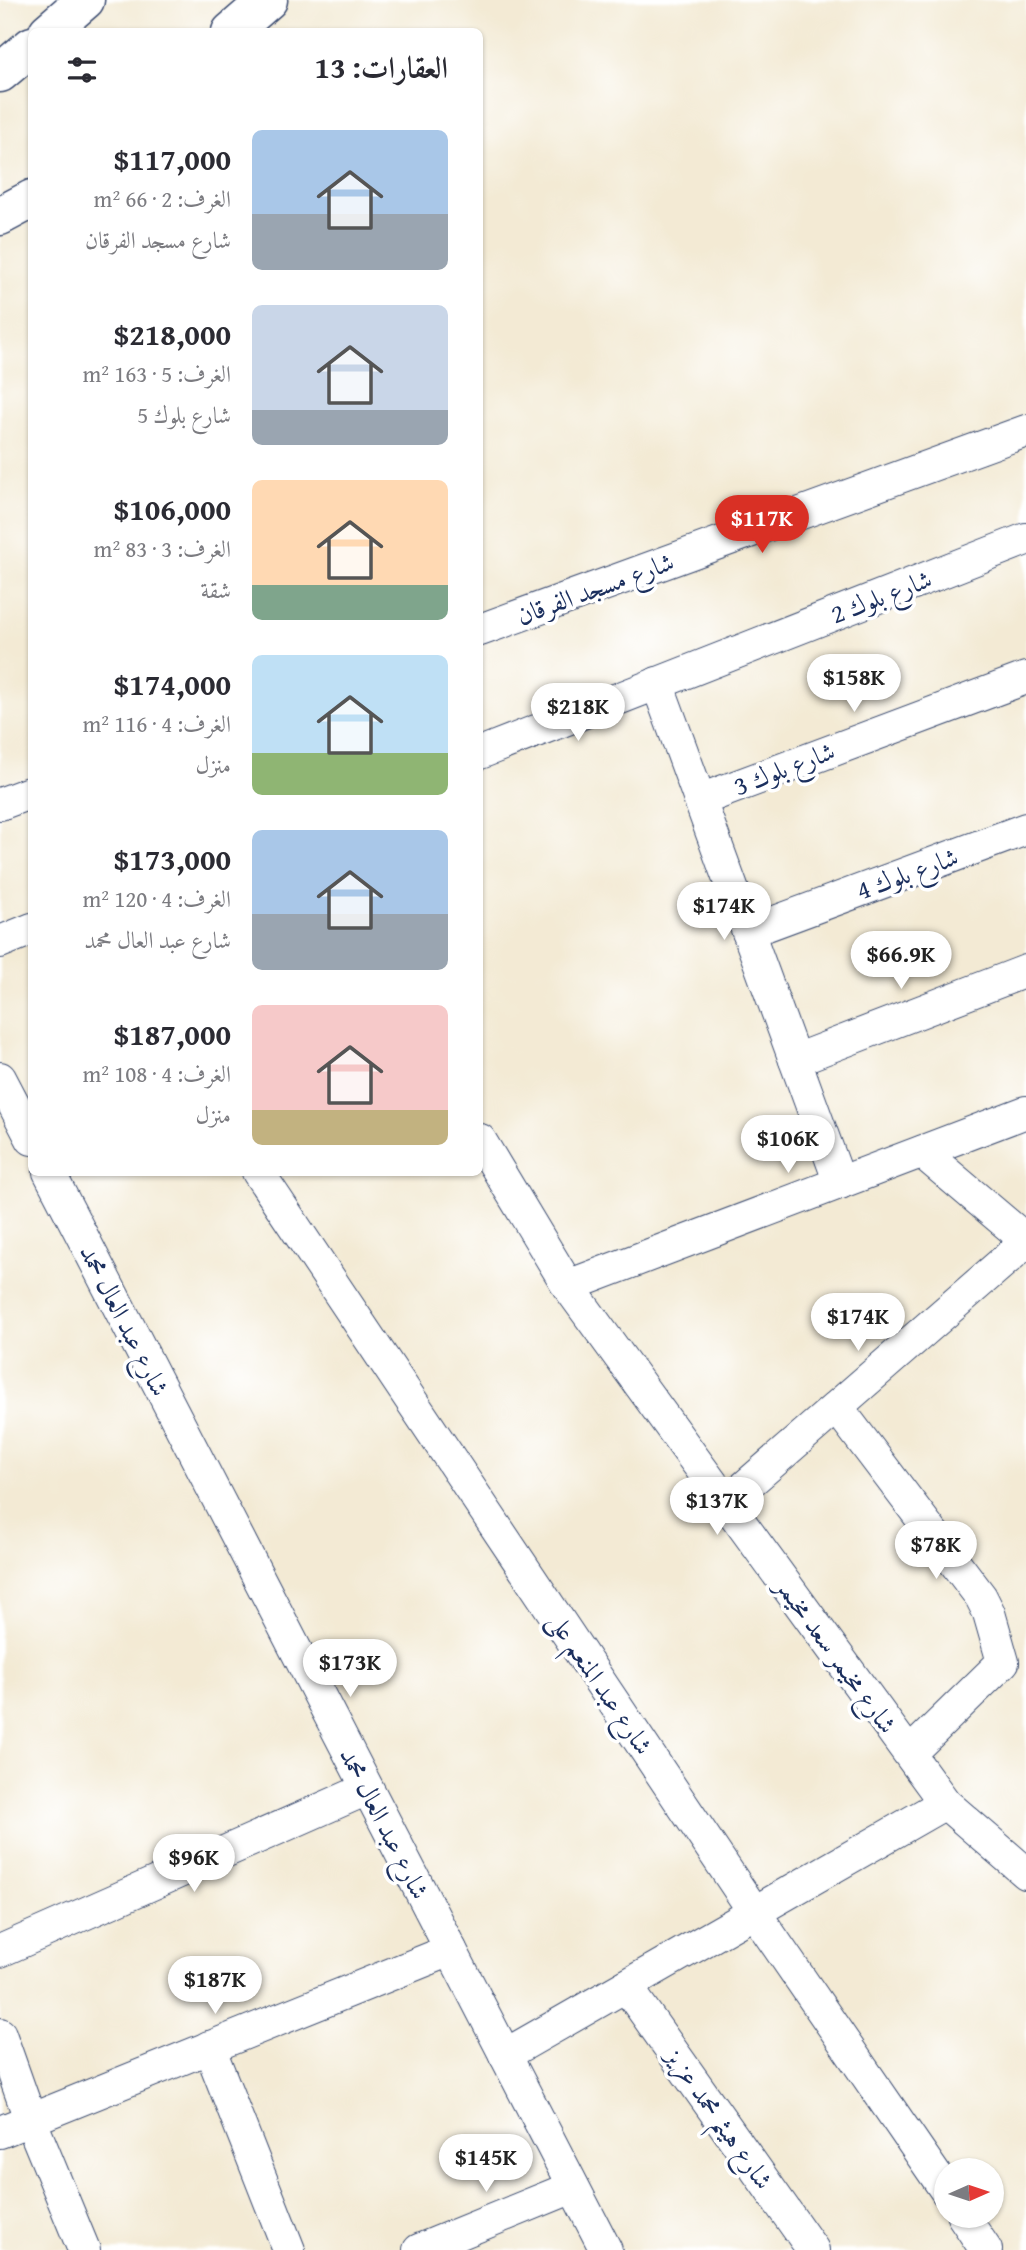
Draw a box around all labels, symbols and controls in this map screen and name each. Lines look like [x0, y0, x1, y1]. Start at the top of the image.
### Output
text: العقارات: 13 [315, 45, 448, 89]
icon: filters [63, 51, 101, 89]
text: $117,000 [114, 137, 231, 181]
icon: home [308, 158, 392, 242]
text: الغرف: 2 · 66 m² [94, 182, 231, 215]
text: شارع مسجد الفرقان [85, 223, 231, 256]
text: $218,000 [114, 312, 231, 356]
icon: home [308, 333, 392, 417]
text: الغرف: 5 · 163 m² [83, 357, 231, 390]
text: شارع بلوك 5 [137, 398, 231, 431]
text: $106,000 [114, 487, 231, 531]
pin: $117K [713, 496, 811, 555]
text: $117K [731, 501, 793, 534]
icon: home [308, 508, 392, 592]
text: الغرف: 3 · 83 m² [94, 532, 231, 565]
street label: شارع مسجد الفرقان [511, 541, 680, 637]
street label: شارع بلوك 2 [825, 559, 939, 636]
text: شقة [201, 573, 231, 606]
pin: $158K [805, 654, 903, 714]
text: $158K [823, 660, 885, 693]
text: $174,000 [114, 662, 231, 706]
icon: home [308, 683, 392, 767]
pin: $218K [529, 684, 627, 743]
text: $218K [547, 689, 609, 722]
text: الغرف: 4 · 116 m² [83, 707, 231, 740]
street label: شارع بلوك 3 [728, 731, 842, 808]
text: منزل [196, 748, 231, 781]
text: $173,000 [114, 837, 231, 881]
street label: شارع بلوك 4 [851, 837, 965, 912]
icon: home [308, 858, 392, 942]
text: الغرف: 4 · 120 m² [83, 882, 231, 915]
pin: $174K [675, 883, 773, 942]
text: $174K [693, 888, 755, 921]
text: شارع عبد العال محمد [84, 923, 231, 956]
pin: $66.9K [844, 932, 958, 991]
text: $66.9K [867, 937, 935, 970]
text: $187,000 [114, 1012, 231, 1056]
icon: home [308, 1033, 392, 1117]
text: الغرف: 4 · 108 m² [83, 1057, 231, 1090]
text: منزل [196, 1098, 231, 1131]
pin: $106K [739, 1116, 837, 1175]
text: $106K [757, 1121, 819, 1154]
street label: شارع عبد العال محمد [67, 1237, 180, 1404]
pin: $174K [809, 1294, 907, 1353]
text: $174K [827, 1299, 889, 1332]
pin: $137K [668, 1478, 766, 1537]
text: $137K [686, 1483, 748, 1516]
pin: $78K [895, 1522, 977, 1581]
text: $78K [911, 1527, 961, 1560]
street label: شارع مخيمر سعد مخيمر [763, 1566, 907, 1743]
street label: شارع عبد المنعم على [534, 1604, 663, 1766]
pin: $173K [301, 1640, 399, 1699]
text: $173K [319, 1645, 381, 1678]
street label: شارع عبد العال محمد [327, 1740, 440, 1907]
pin: $96K [153, 1834, 235, 1894]
text: $96K [169, 1840, 219, 1873]
pin: $187K [166, 1956, 264, 2016]
text: $187K [184, 1962, 246, 1995]
street label: شارع هيثم محمد عزيز [649, 2037, 783, 2201]
pin: $145K [437, 2134, 535, 2194]
text: $145K [455, 2140, 517, 2173]
north arrow [934, 2158, 1004, 2228]
map controls [934, 2158, 1004, 2228]

